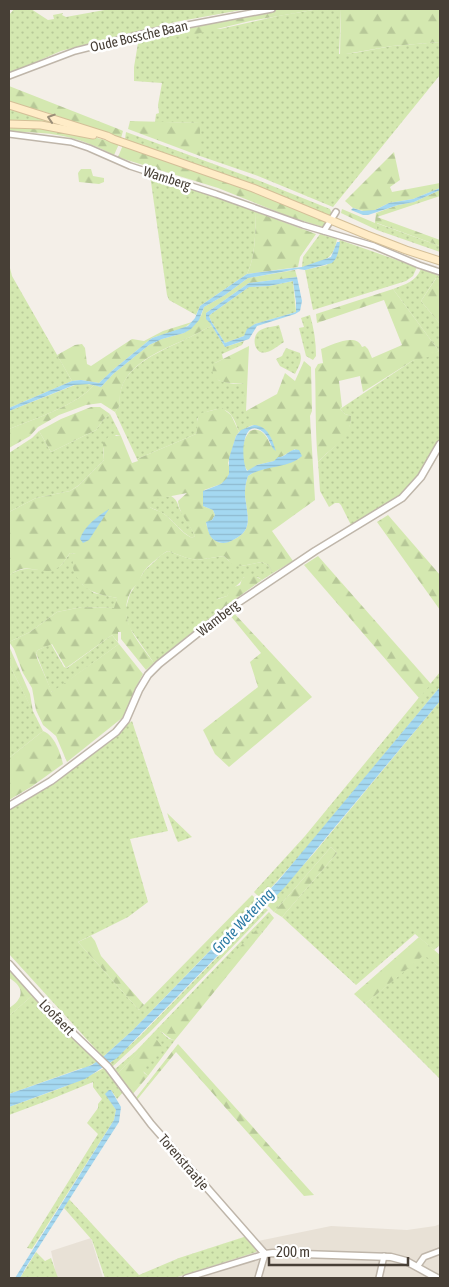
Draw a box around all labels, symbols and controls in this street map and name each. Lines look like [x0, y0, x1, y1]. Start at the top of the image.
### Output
street label: Oude Bossche Baan [89, 17, 189, 55]
one-way arrow [47, 113, 55, 123]
street label: Wamberg [141, 163, 193, 193]
street label: Wamberg [194, 597, 242, 639]
water label: Grote Wetering [208, 885, 277, 957]
street label: Loofaert [36, 996, 78, 1038]
street label: Torenstraatje [155, 1131, 213, 1193]
scale bar [269, 1234, 408, 1266]
text: 200 m [276, 1243, 310, 1260]

